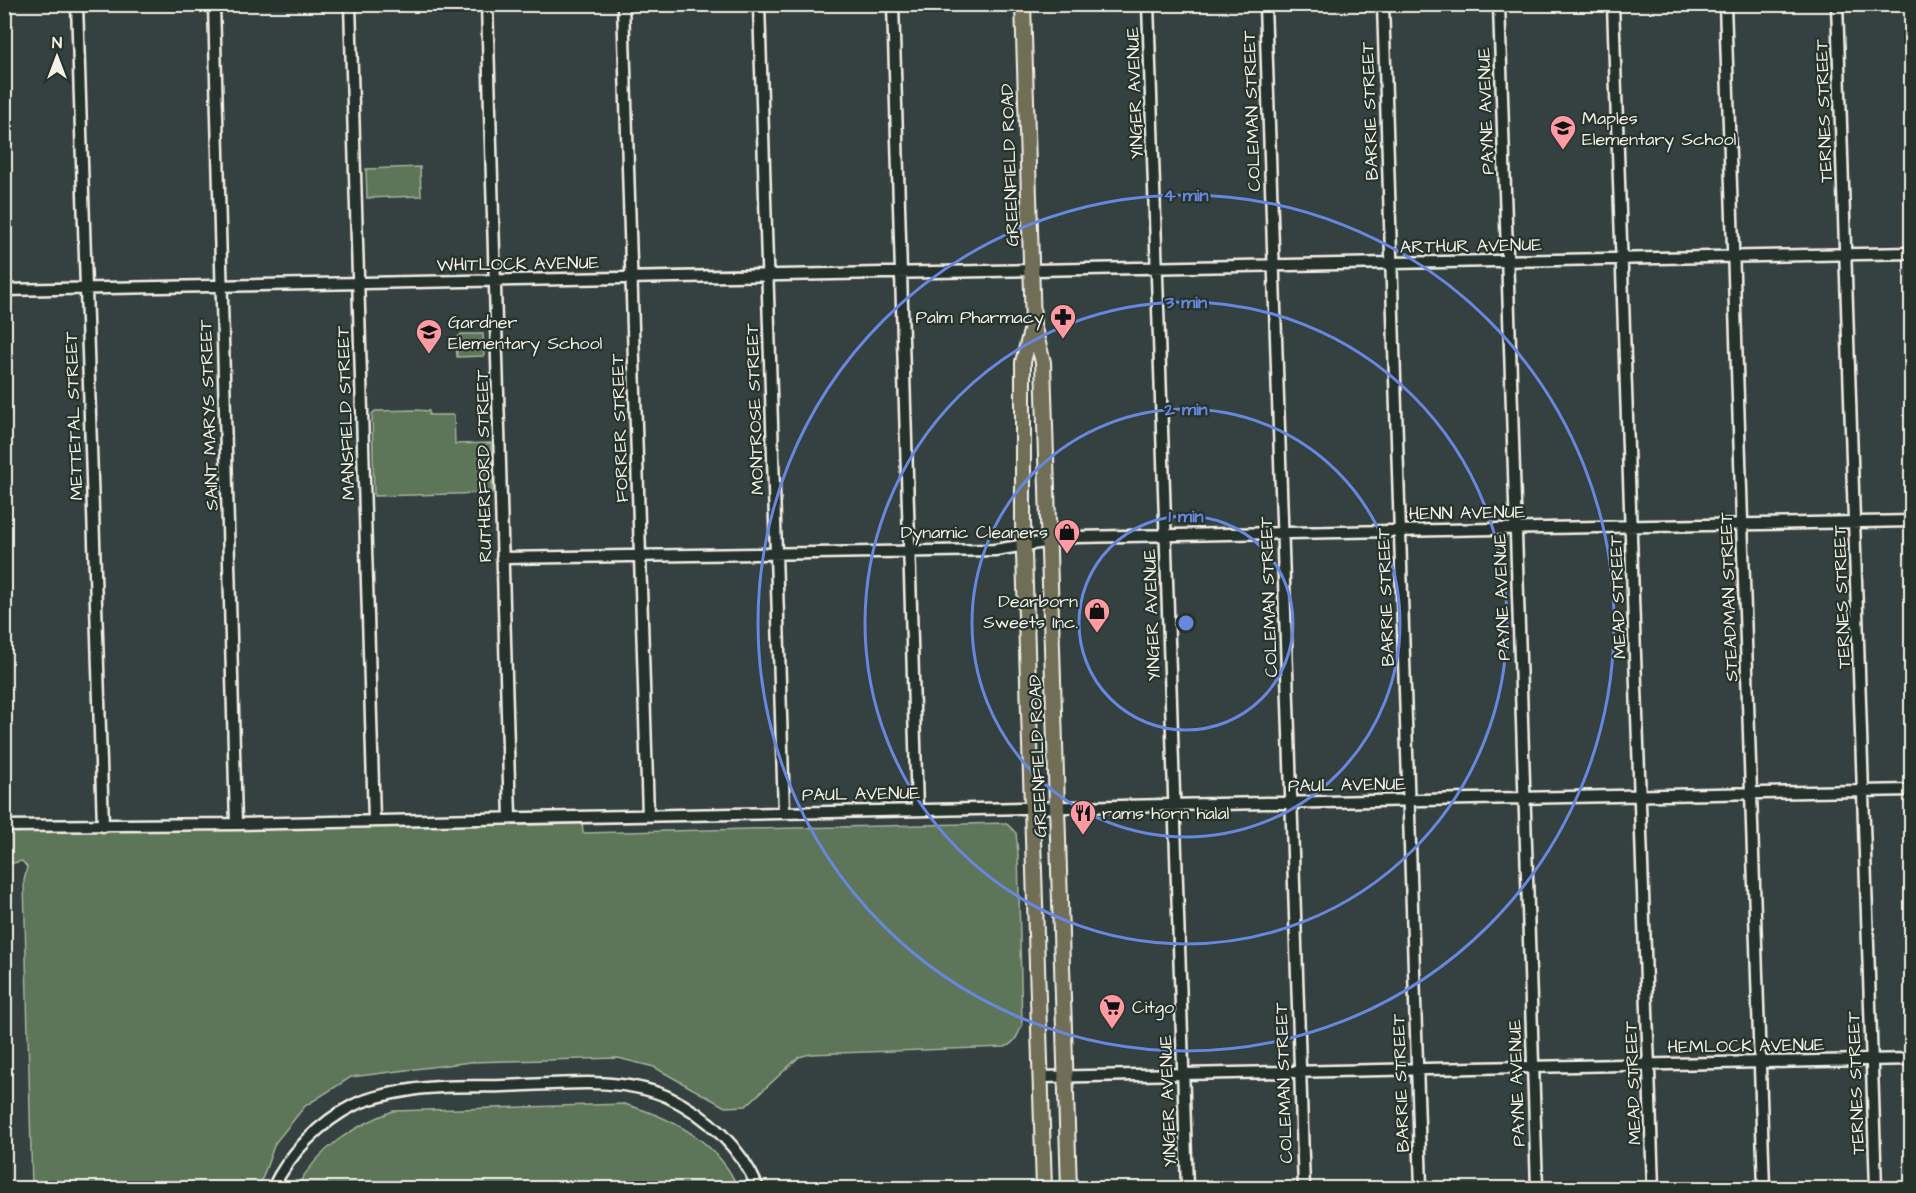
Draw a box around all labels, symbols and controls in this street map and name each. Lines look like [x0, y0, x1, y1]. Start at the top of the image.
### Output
street label: YINGER AVENUE [1120, 26, 1150, 160]
north arrow [27, 27, 87, 87]
street label: COLEMAN STREET [1237, 29, 1267, 192]
text: N [52, 32, 62, 54]
street label: TERNES STREET [1809, 38, 1839, 183]
street label: BARRIE STREET [1355, 40, 1385, 181]
street label: PAYNE AVENUE [1471, 47, 1501, 175]
street label: GREENFIELD ROAD [995, 83, 1025, 247]
place label: Maples Elementary School [1582, 106, 1737, 153]
school or university icon: Maples Elementary School [1548, 113, 1578, 151]
text: 4 min [1163, 183, 1209, 208]
street label: ARTHUR AVENUE [1400, 232, 1543, 260]
street label: WHITLOCK AVENUE [436, 250, 600, 278]
text: 3 min [1164, 290, 1207, 315]
pharmacy icon: Palm Pharmacy [1048, 302, 1078, 340]
place label: Palm Pharmacy [915, 305, 1044, 331]
place label: Gardner Elementary School [448, 310, 603, 357]
school or university icon: Gardner Elementary School [414, 317, 444, 355]
street label: SAINT MARYS STREET [193, 318, 225, 511]
street label: MONTROSE STREET [739, 322, 770, 495]
street label: MANSFIELD STREET [330, 325, 362, 501]
street label: METTETAL STREET [59, 330, 89, 501]
street label: FORRER STREET [605, 352, 635, 503]
street label: RUTHERFORD STREET [470, 369, 498, 563]
text: 2 min [1163, 397, 1208, 422]
street label: HENN AVENUE [1408, 499, 1526, 527]
text: 1 min [1168, 504, 1204, 529]
street label: STEADMAN STREET [1714, 511, 1744, 682]
street label: COLEMAN STREET [1254, 515, 1284, 678]
shop icon: Dynamic Cleaners [1052, 517, 1082, 555]
place label: Dynamic Cleaners [901, 520, 1048, 546]
street label: TERNES STREET [1827, 524, 1857, 669]
street label: BARRIE STREET [1371, 526, 1401, 667]
street label: PAYNE AVENUE [1487, 533, 1517, 661]
street label: MEAD STREET [1603, 534, 1633, 659]
street label: YINGER AVENUE [1137, 548, 1167, 682]
place label: Dearborn Sweets Inc. [983, 589, 1078, 635]
shop icon: Dearborn Sweets Inc. [1082, 596, 1112, 634]
centre of rings [1176, 613, 1196, 633]
street label: GREENFIELD ROAD [1023, 674, 1053, 838]
street label: PAUL AVENUE [1288, 771, 1407, 799]
street label: PAUL AVENUE [802, 780, 921, 808]
restaurant icon: rams horn halal [1068, 798, 1098, 836]
place label: rams horn halal [1102, 801, 1230, 826]
supermarket icon: Citgo [1097, 992, 1127, 1030]
place label: Citgo [1132, 995, 1174, 1021]
street label: COLEMAN STREET [1269, 1001, 1299, 1164]
street label: TERNES STREET [1841, 1010, 1871, 1155]
street label: BARRIE STREET [1386, 1012, 1416, 1153]
street label: PAYNE AVENUE [1502, 1019, 1532, 1147]
street label: MEAD STREET [1618, 1020, 1648, 1145]
street label: HEMLOCK AVENUE [1667, 1032, 1825, 1060]
street label: YINGER AVENUE [1153, 1034, 1183, 1168]

